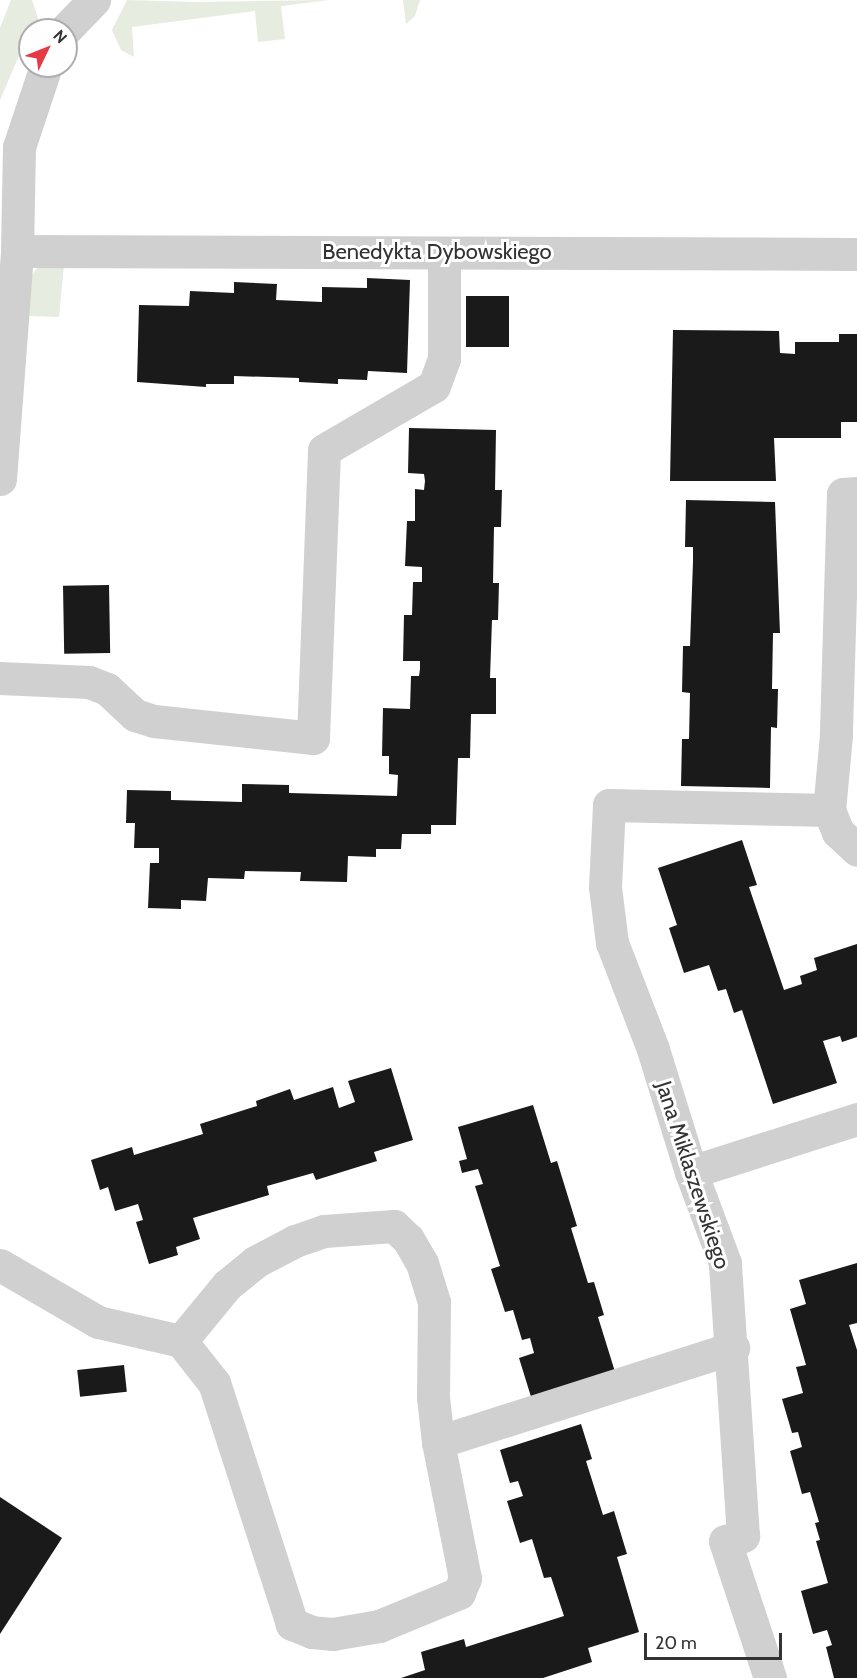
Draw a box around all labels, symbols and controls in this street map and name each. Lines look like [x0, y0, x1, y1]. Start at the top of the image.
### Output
north arrow [18, 18, 78, 78]
text: N [49, 26, 71, 47]
street label: Benedykta Dybowskiego [322, 239, 552, 265]
street label: Jana Miklaszewskiego [650, 1078, 736, 1272]
scale bar [647, 1621, 785, 1659]
text: 20 m [655, 1632, 697, 1654]

